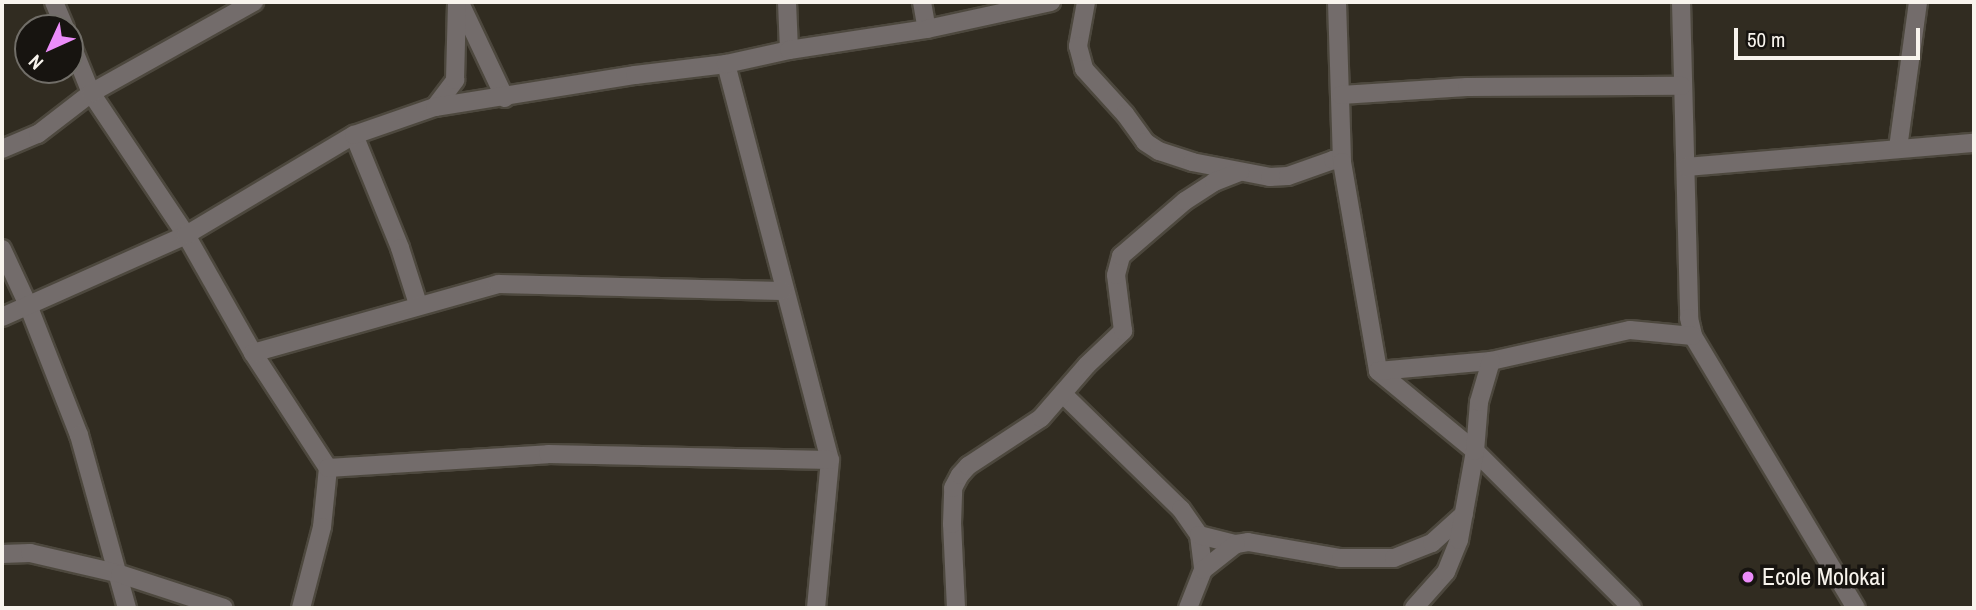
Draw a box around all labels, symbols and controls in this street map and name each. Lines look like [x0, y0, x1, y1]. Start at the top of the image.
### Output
north arrow [14, 14, 84, 84]
scale bar [1738, 14, 1924, 58]
text: 50 m [1747, 25, 1785, 54]
text: N [22, 49, 49, 76]
place label: Ecole Molokai [1762, 563, 1886, 591]
marker: Ecole Molokai [1740, 569, 1756, 585]

